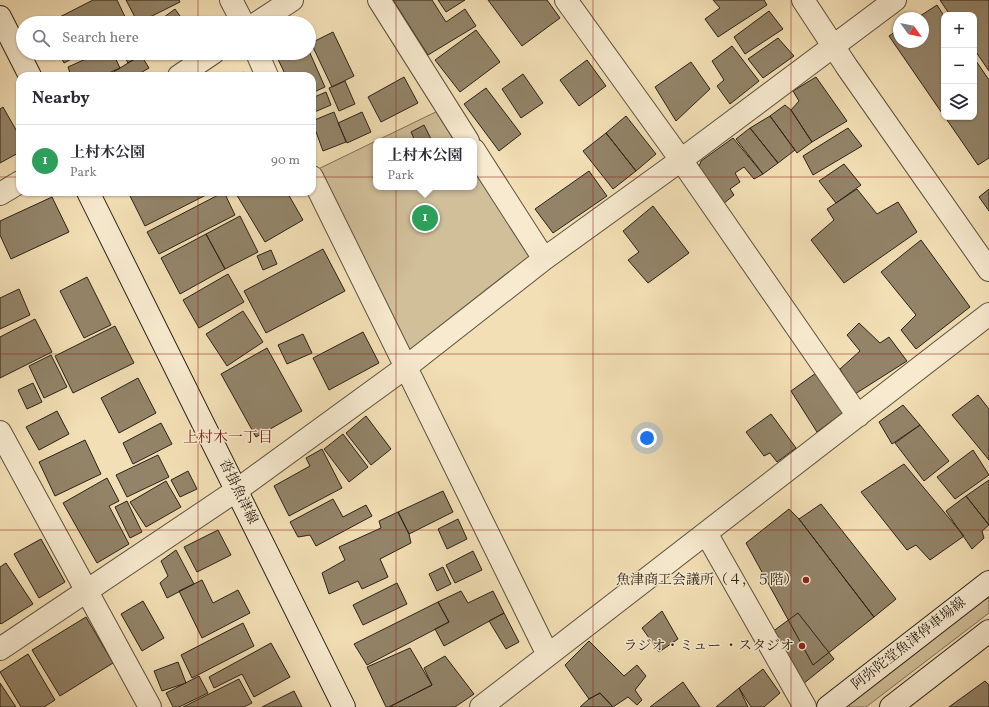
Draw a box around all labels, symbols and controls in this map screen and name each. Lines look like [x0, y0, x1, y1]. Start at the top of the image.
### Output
north arrow [893, 12, 929, 48]
map controls [941, 12, 977, 120]
button: + [941, 12, 977, 48]
search box [16, 16, 316, 60]
icon: search [30, 27, 52, 49]
text: Search here [62, 28, 139, 49]
button: − [941, 48, 977, 84]
button: layers [941, 84, 977, 120]
text: Nearby [32, 87, 90, 110]
popup [373, 138, 477, 190]
text: 上村木公園 [70, 143, 145, 164]
text: 上村木公園 [387, 146, 463, 167]
text: 1 [42, 152, 48, 170]
text: 90 m [271, 152, 300, 170]
text: Park [70, 164, 97, 182]
text: Park [387, 167, 414, 185]
pin: 1 [412, 203, 438, 233]
district label: 上村木一丁目 [183, 428, 273, 449]
your location [637, 428, 657, 448]
street label: 沓掛魚津線 [214, 456, 262, 528]
place label: 魚津商工会議所（４，５階） [616, 571, 798, 590]
marker: 魚津商工会議所（４，５階） [801, 575, 811, 585]
street label: 阿弥陀堂魚津停車場線 [848, 593, 970, 695]
place label: ラジオ・ミュー ・スタジオ [623, 637, 794, 656]
marker: ラジオ・ミュー ・スタジオ [797, 641, 807, 651]

